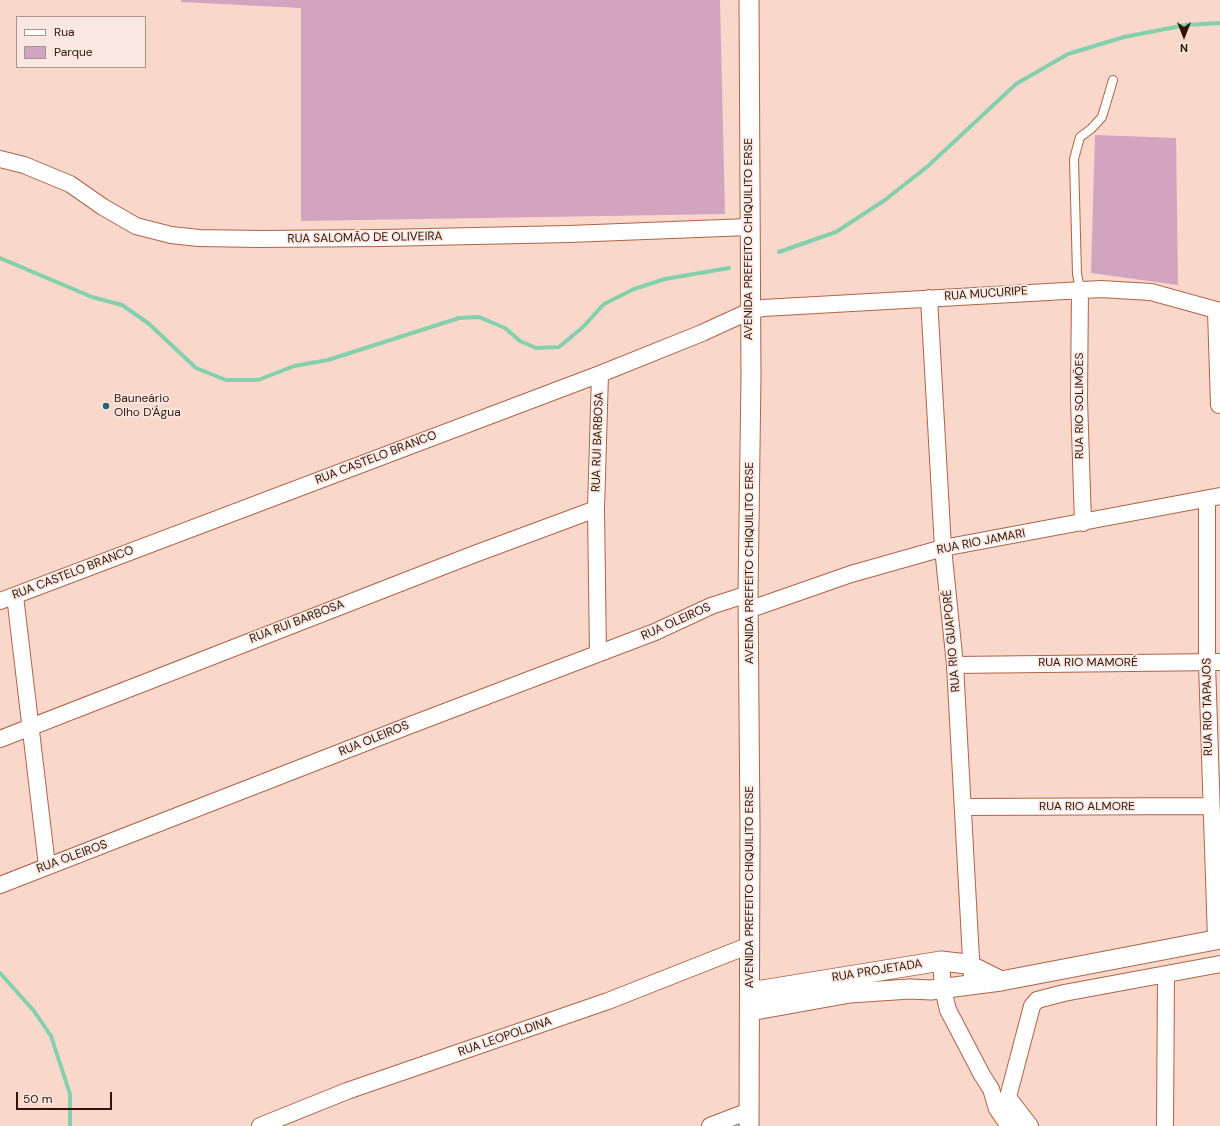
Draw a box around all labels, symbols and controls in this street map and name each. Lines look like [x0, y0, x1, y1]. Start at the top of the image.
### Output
legend [16, 16, 146, 68]
north arrow [1164, 16, 1204, 56]
text: Rua [54, 24, 75, 40]
text: N [1180, 41, 1188, 55]
text: Parque [54, 44, 93, 60]
street label: AVENIDA PREFEITO CHIQUILITO ERSE [742, 138, 756, 340]
street label: RUA SALOMÃO DE OLIVEIRA [287, 229, 443, 247]
street label: RUA MUCURIPE [944, 284, 1028, 304]
street label: RUA RIO SOLIMÕES [1073, 353, 1087, 459]
place label: Bauneário Olho D'Água [114, 392, 181, 420]
street label: RUA RUI BARBOSA [589, 392, 607, 492]
marker: Bauneário Olho D'Água [101, 401, 111, 411]
street label: RUA CASTELO BRANCO [313, 428, 439, 488]
street label: AVENIDA PREFEITO CHIQUILITO ERSE [743, 462, 757, 664]
street label: RUA RIO JAMARI [936, 526, 1026, 558]
street label: RUA CASTELO BRANCO [10, 543, 136, 603]
street label: RUA RIO GUAPORÉ [940, 589, 964, 693]
street label: RUA RUI BARBOSA [248, 597, 346, 647]
street label: RUA OLEIROS [639, 600, 713, 644]
street label: RUA RIO MAMORÉ [1038, 656, 1138, 670]
street label: RUA RIO TAPAJOS [1200, 658, 1216, 756]
street label: RUA OLEIROS [337, 718, 411, 760]
street label: AVENIDA PREFEITO CHIQUILITO ERSE [743, 786, 757, 988]
street label: RUA RIO ALMORE [1039, 800, 1135, 814]
street label: RUA OLEIROS [35, 838, 109, 876]
street label: RUA PROJETADA [831, 957, 923, 985]
street label: RUA LEOPOLDINA [456, 1014, 554, 1060]
scale bar [18, 1084, 114, 1110]
text: 50 m [23, 1091, 52, 1107]

